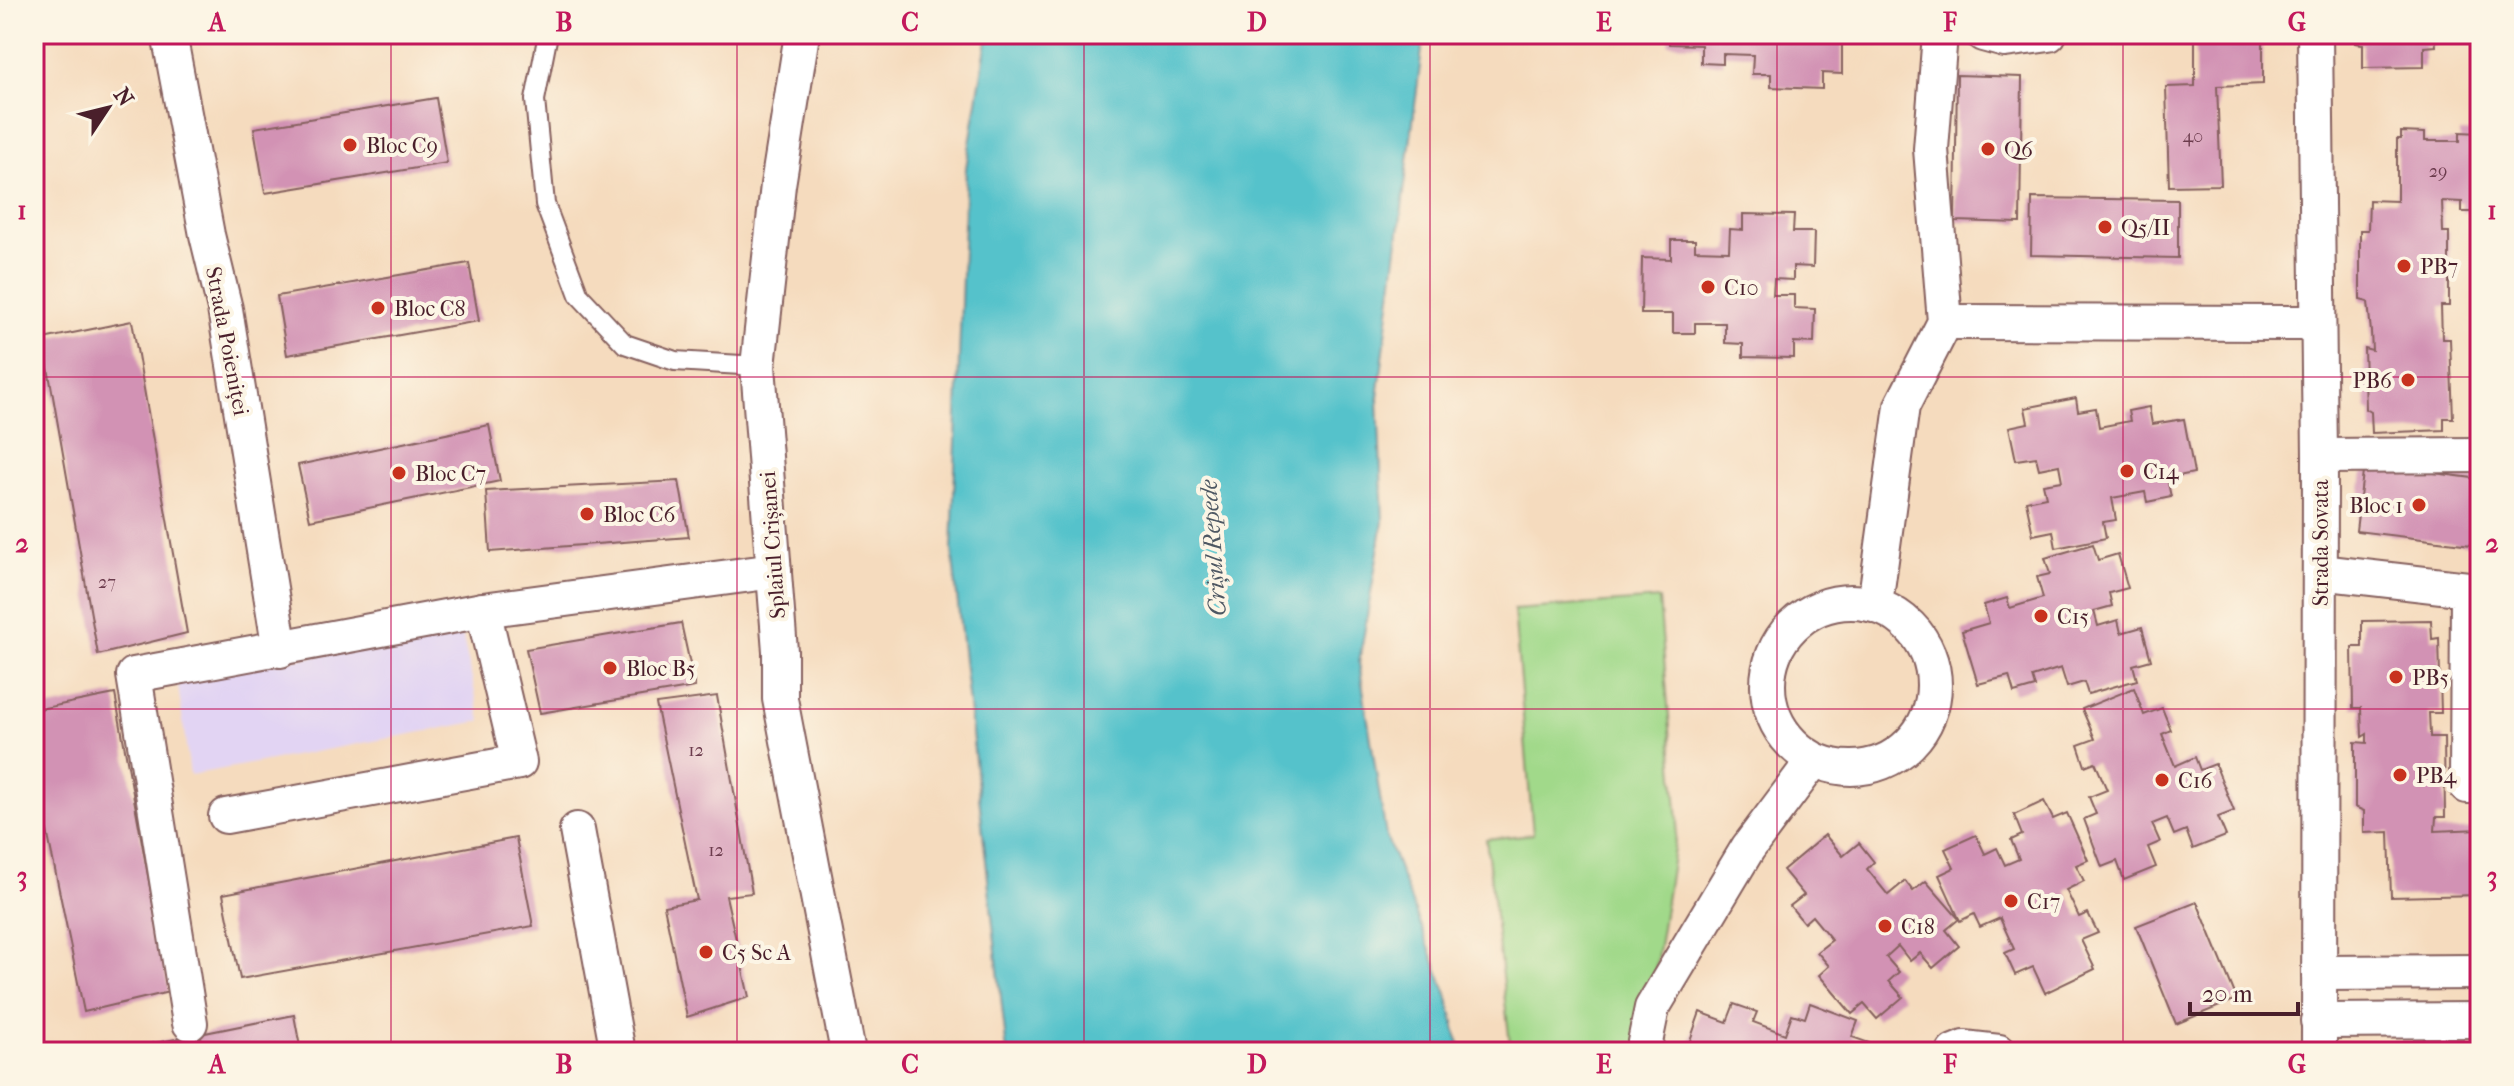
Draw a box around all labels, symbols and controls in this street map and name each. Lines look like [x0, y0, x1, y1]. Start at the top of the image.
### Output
text: A [207, 7, 227, 38]
text: B [556, 7, 573, 38]
text: C [901, 7, 919, 38]
text: D [1247, 7, 1267, 38]
text: E [1596, 7, 1612, 38]
text: F [1942, 7, 1957, 38]
text: G [2288, 7, 2306, 38]
north arrow [68, 68, 148, 148]
text: N [108, 83, 139, 112]
house number: 40 [2183, 126, 2203, 147]
place label: Bloc C9 [366, 133, 438, 159]
marker: Bloc C9 [341, 136, 359, 154]
place label: Q6 [2004, 137, 2033, 163]
marker: Q6 [1979, 140, 1997, 158]
house number: 29 [2429, 161, 2447, 182]
text: 1 [17, 195, 27, 226]
text: 1 [2487, 195, 2497, 226]
place label: Q5/II [2121, 215, 2170, 241]
marker: Q5/II [2096, 218, 2114, 236]
place label: PB7 [2420, 254, 2458, 280]
marker: PB7 [2395, 257, 2413, 275]
street label: Strada Poieniței [200, 265, 254, 418]
place label: C10 [1724, 275, 1759, 301]
marker: C10 [1699, 278, 1717, 296]
place label: Bloc C8 [394, 296, 466, 322]
marker: Bloc C8 [369, 299, 387, 317]
place label: PB6 [2353, 368, 2392, 394]
marker: PB6 [2399, 371, 2417, 389]
place label: C14 [2143, 459, 2180, 485]
place label: Bloc C7 [415, 461, 486, 487]
marker: C14 [2118, 462, 2136, 480]
marker: Bloc C7 [390, 464, 408, 482]
street label: Splaiul Crișanei [755, 470, 791, 620]
water label: Crișul Repede [1194, 478, 1232, 617]
street label: Strada Sovata [2308, 479, 2334, 606]
place label: Bloc 1 [2349, 493, 2403, 519]
marker: Bloc 1 [2410, 496, 2428, 514]
place label: Bloc C6 [603, 502, 676, 528]
marker: Bloc C6 [578, 505, 596, 523]
text: 2 [15, 528, 29, 559]
text: 2 [2485, 528, 2499, 559]
house number: 27 [98, 572, 116, 593]
place label: C15 [2057, 604, 2089, 630]
marker: C15 [2032, 607, 2050, 625]
place label: Bloc B5 [626, 656, 696, 682]
marker: Bloc B5 [601, 659, 619, 677]
place label: PB5 [2412, 665, 2449, 691]
marker: PB5 [2387, 668, 2405, 686]
house number: 12 [688, 740, 704, 761]
place label: PB4 [2416, 763, 2458, 789]
marker: PB4 [2391, 766, 2409, 784]
place label: C16 [2178, 768, 2213, 794]
marker: C16 [2153, 771, 2171, 789]
house number: 12 [708, 840, 724, 861]
text: 3 [17, 861, 27, 892]
text: 3 [2487, 861, 2497, 892]
place label: C17 [2027, 889, 2060, 915]
marker: C17 [2002, 892, 2020, 910]
place label: C18 [1901, 914, 1935, 940]
marker: C18 [1876, 917, 1894, 935]
place label: C5 Sc A [722, 940, 792, 966]
marker: C5 Sc A [697, 943, 715, 961]
scale bar [2190, 966, 2298, 1016]
text: 20 m [2202, 980, 2253, 1008]
text: A [207, 1049, 227, 1080]
text: B [556, 1049, 573, 1080]
text: C [901, 1049, 919, 1080]
text: D [1247, 1049, 1267, 1080]
text: E [1596, 1049, 1612, 1080]
text: F [1942, 1049, 1957, 1080]
text: G [2288, 1049, 2306, 1080]

